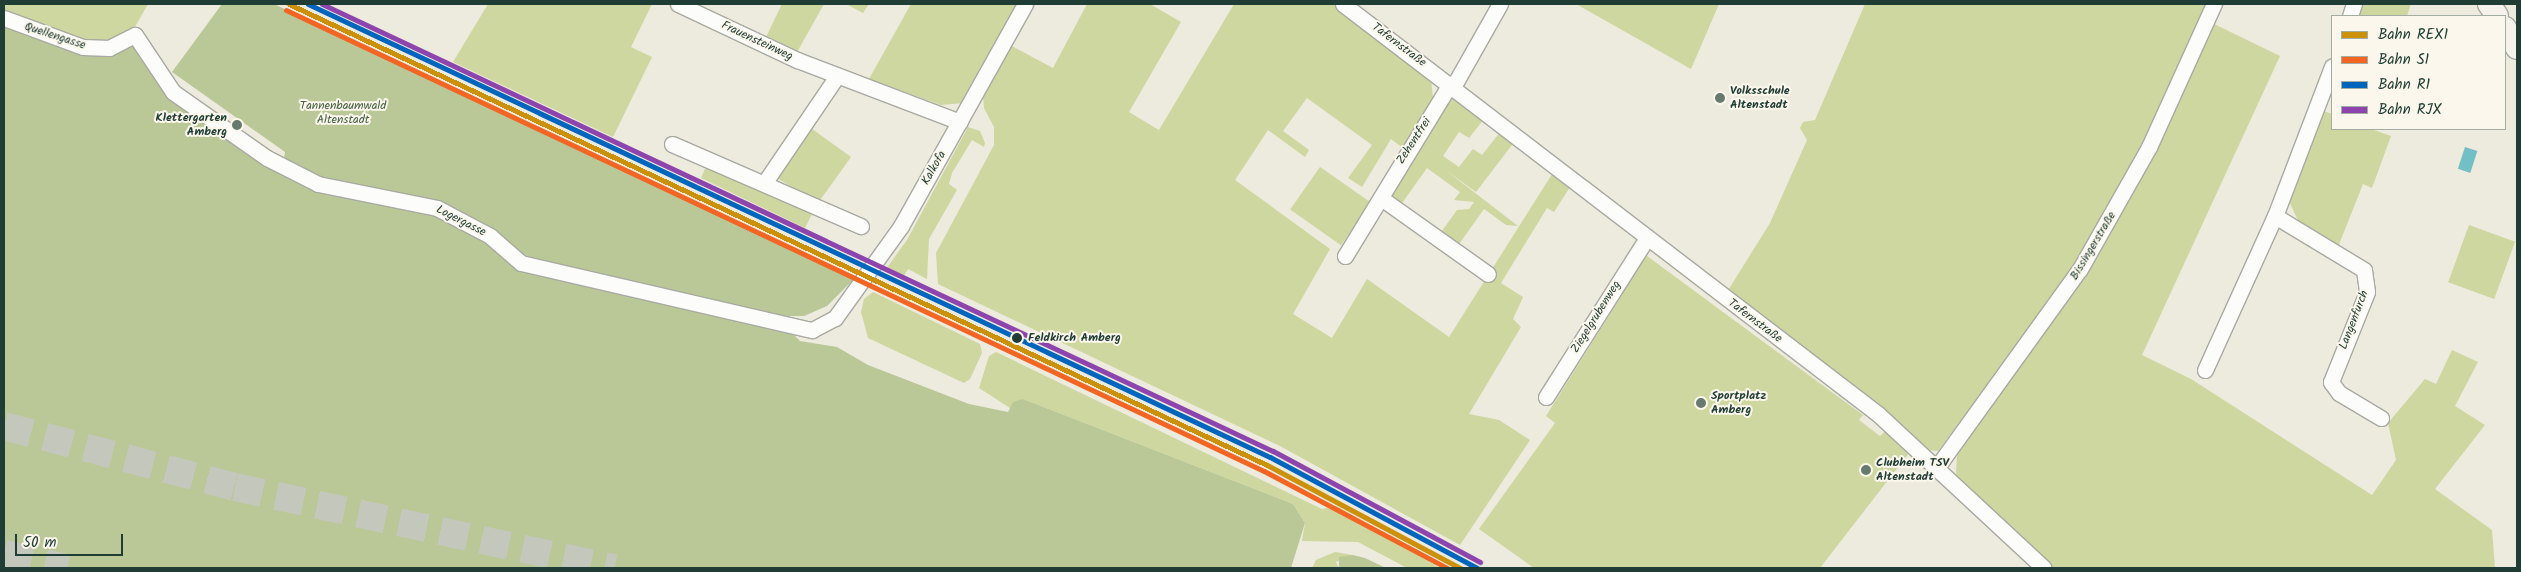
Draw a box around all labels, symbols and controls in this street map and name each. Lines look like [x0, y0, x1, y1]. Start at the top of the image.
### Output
legend [2331, 15, 2506, 130]
street label: Frauensteinweg [719, 18, 795, 64]
street label: Quellengasse [23, 19, 87, 53]
street label: Tafernstraße [1369, 20, 1429, 70]
text: Bahn REX1 [2378, 23, 2448, 47]
text: Bahn S1 [2378, 48, 2429, 72]
text: Bahn R1 [2378, 73, 2430, 97]
place label: Volksschule Altenstadt [1730, 84, 1790, 112]
marker: Volksschule Altenstadt [1714, 92, 1726, 104]
text: Bahn RJX [2378, 98, 2442, 122]
park label: Tannenbaumwald Altenstadt [300, 99, 386, 127]
place label: Klettergarten Amberg [156, 111, 227, 139]
street label: Zehentfrei [1394, 115, 1434, 167]
marker: Klettergarten Amberg [231, 119, 243, 131]
street label: Kalkofa [919, 148, 949, 188]
street label: Logergasse [434, 202, 488, 240]
street label: Bissingerstraße [2067, 209, 2119, 283]
street label: Ziegelgrubenweg [1568, 278, 1624, 356]
street label: Langenfurch [2336, 288, 2372, 352]
street label: Tafernstraße [1725, 296, 1785, 346]
marker: Feldkirch Amberg [1010, 331, 1024, 345]
place label: Feldkirch Amberg [1028, 331, 1121, 345]
place label: Sportplatz Amberg [1711, 389, 1766, 417]
marker: Sportplatz Amberg [1695, 397, 1707, 409]
place label: Clubheim TSV Altenstadt [1876, 456, 1949, 484]
marker: Clubheim TSV Altenstadt [1860, 464, 1872, 476]
scale bar [18, 524, 125, 556]
text: 50 m [23, 531, 57, 555]

